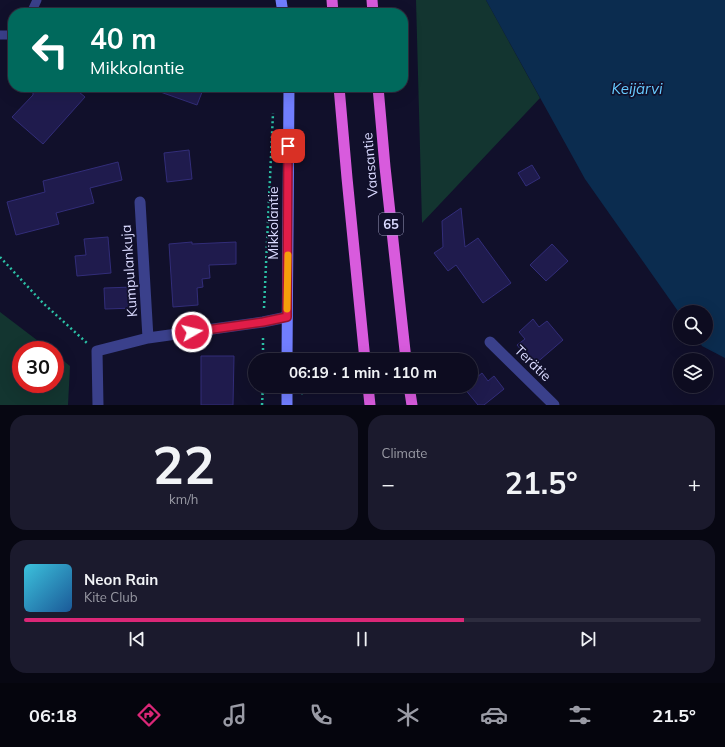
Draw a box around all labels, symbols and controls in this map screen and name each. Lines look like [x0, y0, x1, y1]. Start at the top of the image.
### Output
text: 40 m [90, 21, 156, 56]
icon: left [24, 24, 76, 76]
text: Mikkolantie [90, 56, 184, 79]
water label: Keijärvi [611, 79, 663, 98]
pin [271, 129, 305, 163]
street label: Vaasantie [358, 132, 382, 198]
icon: arrive [277, 135, 299, 157]
street label: Mikkolantie [264, 186, 282, 260]
road number: 65 [379, 213, 403, 235]
street label: Kumpulankuja [117, 224, 141, 318]
map controls [673, 305, 713, 393]
button: search [673, 305, 713, 345]
position arrow [171, 311, 213, 353]
speed limit sign: 30 [12, 341, 64, 393]
street label: Terätie [511, 341, 555, 385]
button: layers [673, 353, 713, 393]
text: 06:19 · 1 min · 110 m [289, 363, 437, 382]
text: 22 [153, 432, 215, 497]
text: Climate [382, 445, 427, 461]
text: 21.5° [505, 464, 578, 502]
text: − [382, 470, 395, 498]
text: + [688, 470, 701, 498]
text: km/h [169, 491, 198, 507]
text: Neon Rain [84, 570, 158, 589]
text: Kite Club [84, 589, 138, 605]
icon: previous [126, 628, 148, 650]
icon: pause [351, 628, 373, 650]
icon: next [577, 628, 599, 650]
icon: directions [135, 701, 163, 729]
icon: music [221, 701, 249, 729]
icon: phone [307, 701, 335, 729]
icon: climate [394, 701, 422, 729]
icon: car [480, 701, 508, 729]
icon: filters [566, 701, 594, 729]
text: 06:18 [29, 704, 77, 727]
text: 21.5° [652, 704, 696, 727]

